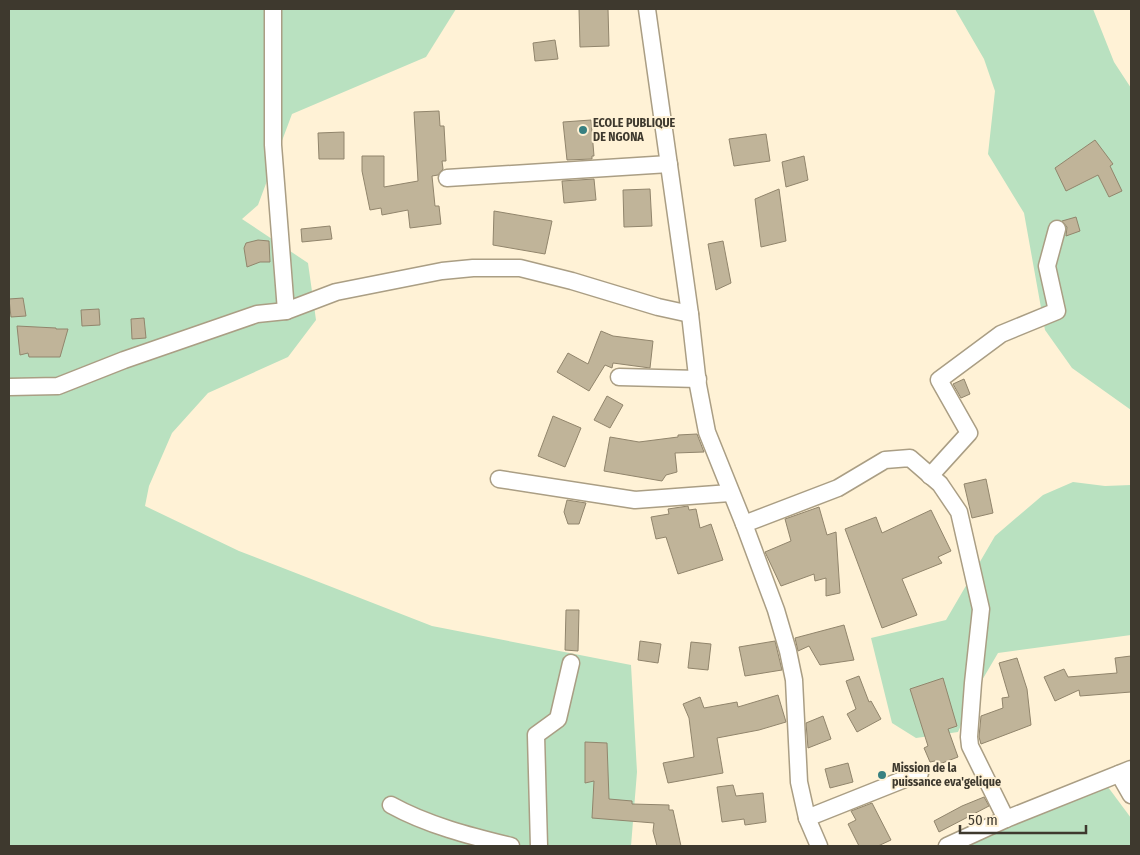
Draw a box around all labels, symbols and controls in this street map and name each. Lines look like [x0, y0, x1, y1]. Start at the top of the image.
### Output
place label: ECOLE PUBLIQUE DE NGONA [593, 116, 676, 144]
marker: ECOLE PUBLIQUE DE NGONA [577, 124, 589, 136]
place label: Mission de la puissance eva'gelique [892, 761, 1001, 789]
marker: Mission de la puissance eva'gelique [876, 769, 888, 781]
scale bar [960, 802, 1086, 834]
text: 50 m [968, 811, 998, 829]

